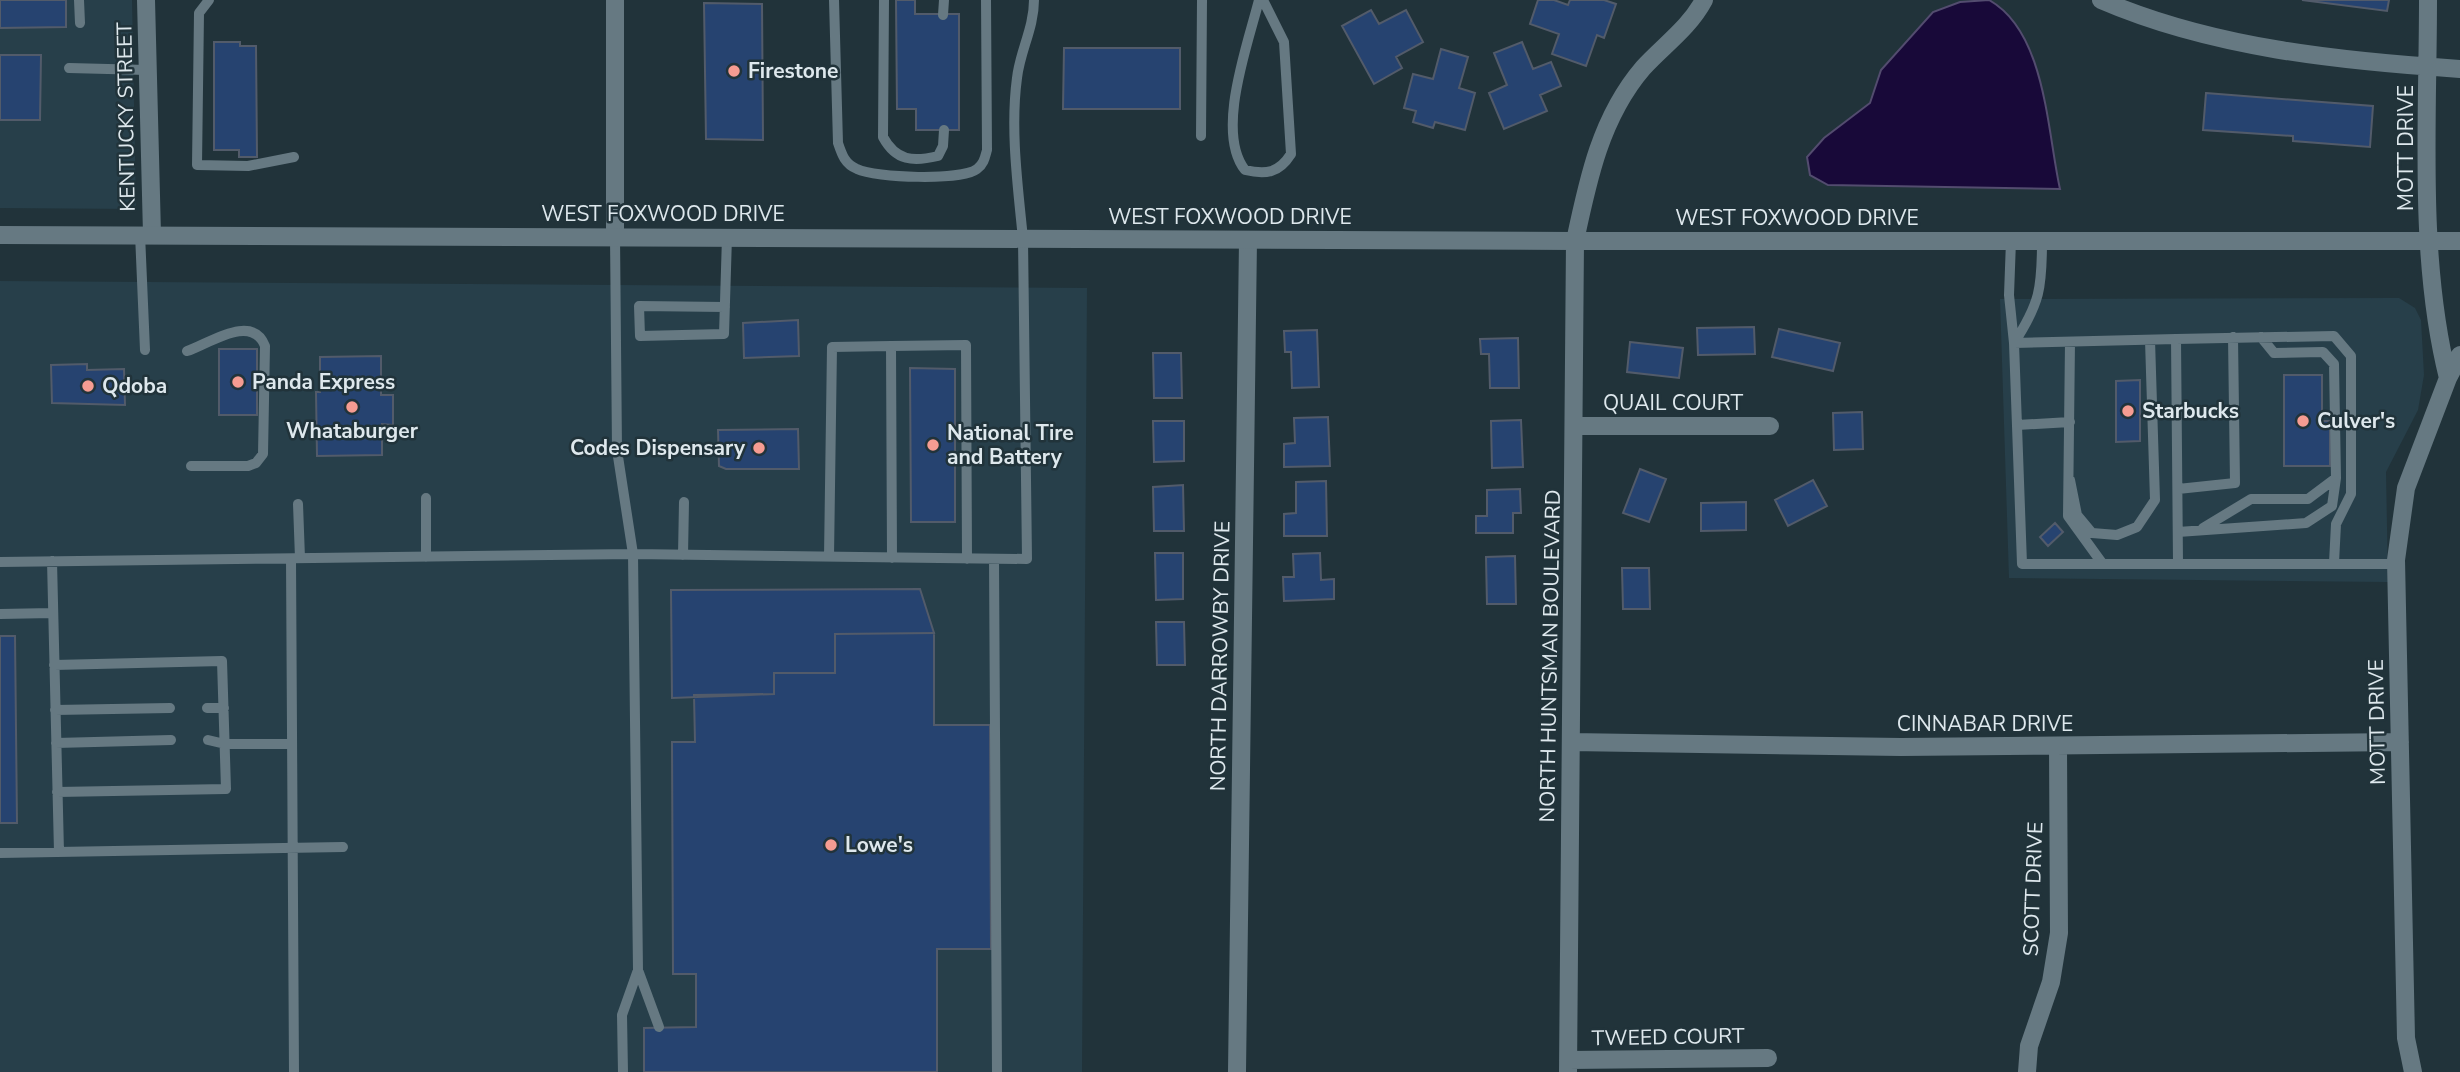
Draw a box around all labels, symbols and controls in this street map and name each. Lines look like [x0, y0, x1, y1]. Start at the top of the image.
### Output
street label: KENTUCKY STREET [110, 22, 142, 212]
place label: Firestone [748, 57, 838, 85]
marker: Firestone [726, 63, 742, 79]
street label: MOTT DRIVE [2392, 85, 2420, 211]
street label: WEST FOXWOOD DRIVE [541, 200, 785, 228]
street label: WEST FOXWOOD DRIVE [1108, 203, 1352, 231]
street label: WEST FOXWOOD DRIVE [1675, 204, 1919, 232]
place label: Panda Express [252, 368, 395, 396]
place label: Qdoba [102, 372, 167, 400]
marker: Panda Express [230, 374, 246, 390]
marker: Qdoba [80, 378, 96, 394]
street label: QUAIL COURT [1603, 389, 1743, 417]
place label: Starbucks [2142, 397, 2239, 425]
marker: Whataburger [344, 399, 360, 415]
marker: Starbucks [2120, 403, 2136, 419]
place label: Culver's [2317, 407, 2395, 435]
marker: Culver's [2295, 413, 2311, 429]
place label: Whataburger [286, 417, 419, 445]
place label: National Tire and Battery [947, 419, 1074, 471]
place label: Codes Dispensary [570, 434, 746, 462]
marker: National Tire and Battery [925, 437, 941, 453]
marker: Codes Dispensary [751, 440, 767, 456]
street label: NORTH HUNTSMAN BOULEVARD [1533, 489, 1567, 823]
street label: NORTH DARROWBY DRIVE [1204, 521, 1236, 791]
street label: MOTT DRIVE [2362, 659, 2392, 785]
street label: CINNABAR DRIVE [1897, 710, 2073, 738]
street label: SCOTT DRIVE [2017, 821, 2049, 957]
place label: Lowe's [845, 831, 913, 859]
marker: Lowe's [823, 837, 839, 853]
street label: TWEED COURT [1591, 1022, 1745, 1052]

